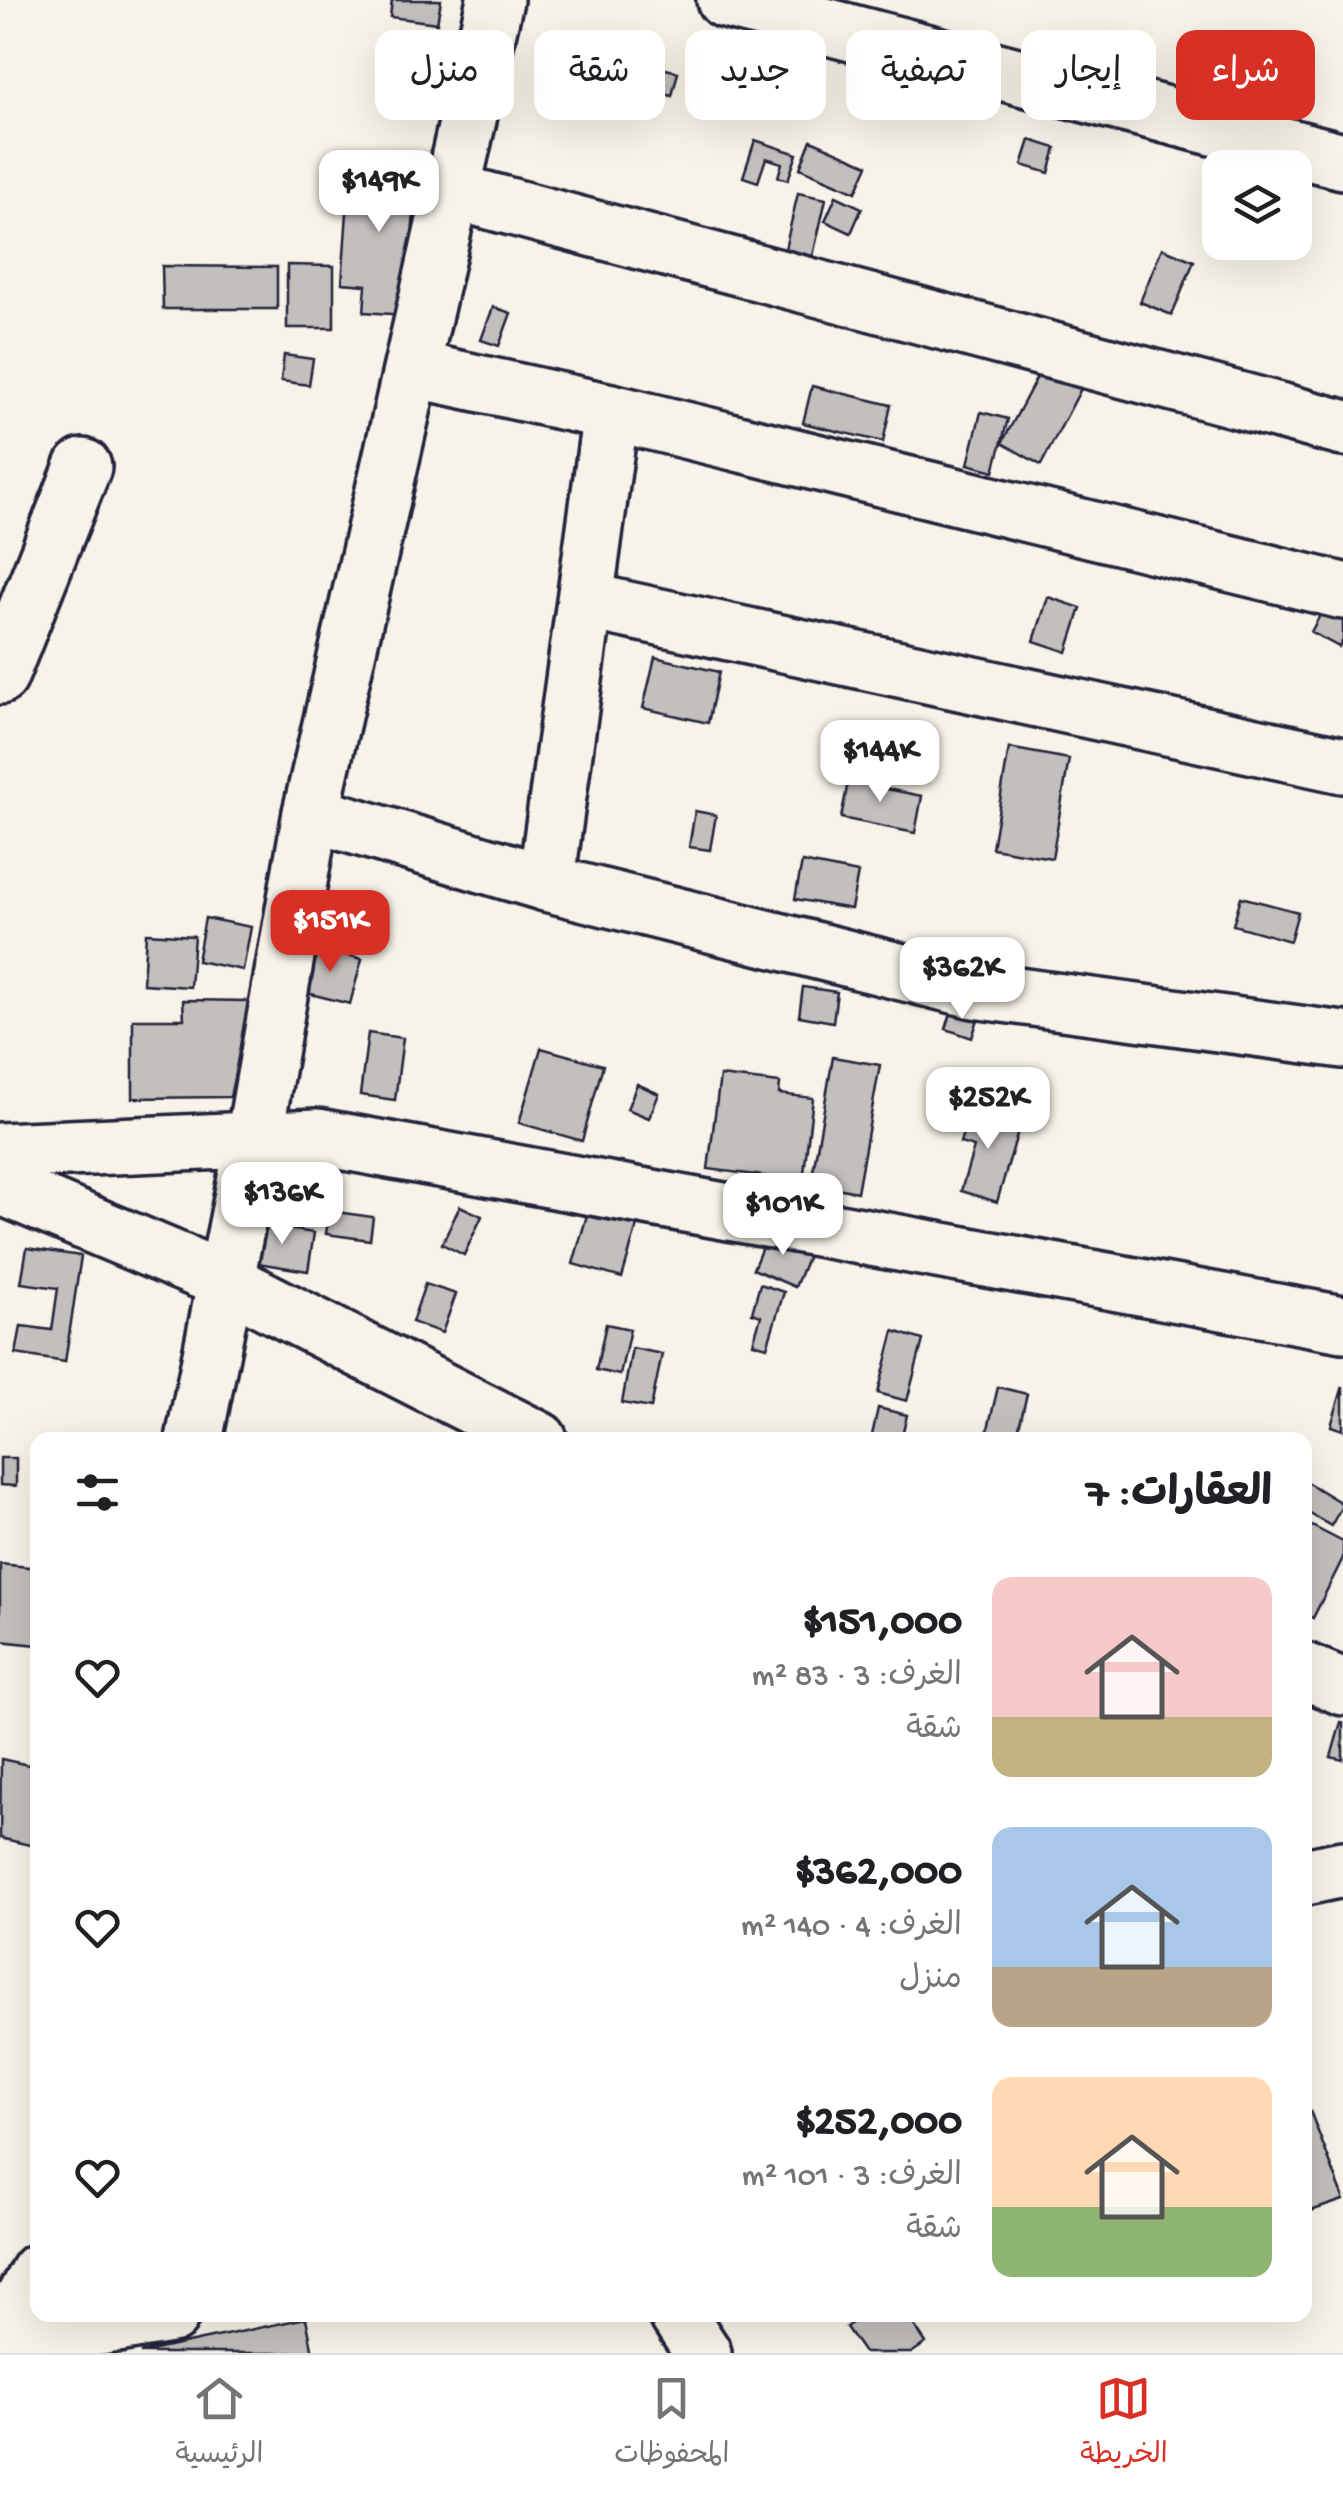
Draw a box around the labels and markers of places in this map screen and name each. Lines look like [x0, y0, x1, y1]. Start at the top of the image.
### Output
pin: $149K [309, 150, 449, 235]
pin: $144K [810, 720, 950, 805]
pin: $151K [260, 890, 400, 975]
pin: $362K [892, 937, 1032, 1022]
pin: $252K [918, 1067, 1058, 1152]
pin: $136K [212, 1162, 352, 1247]
pin: $101K [713, 1173, 853, 1258]

